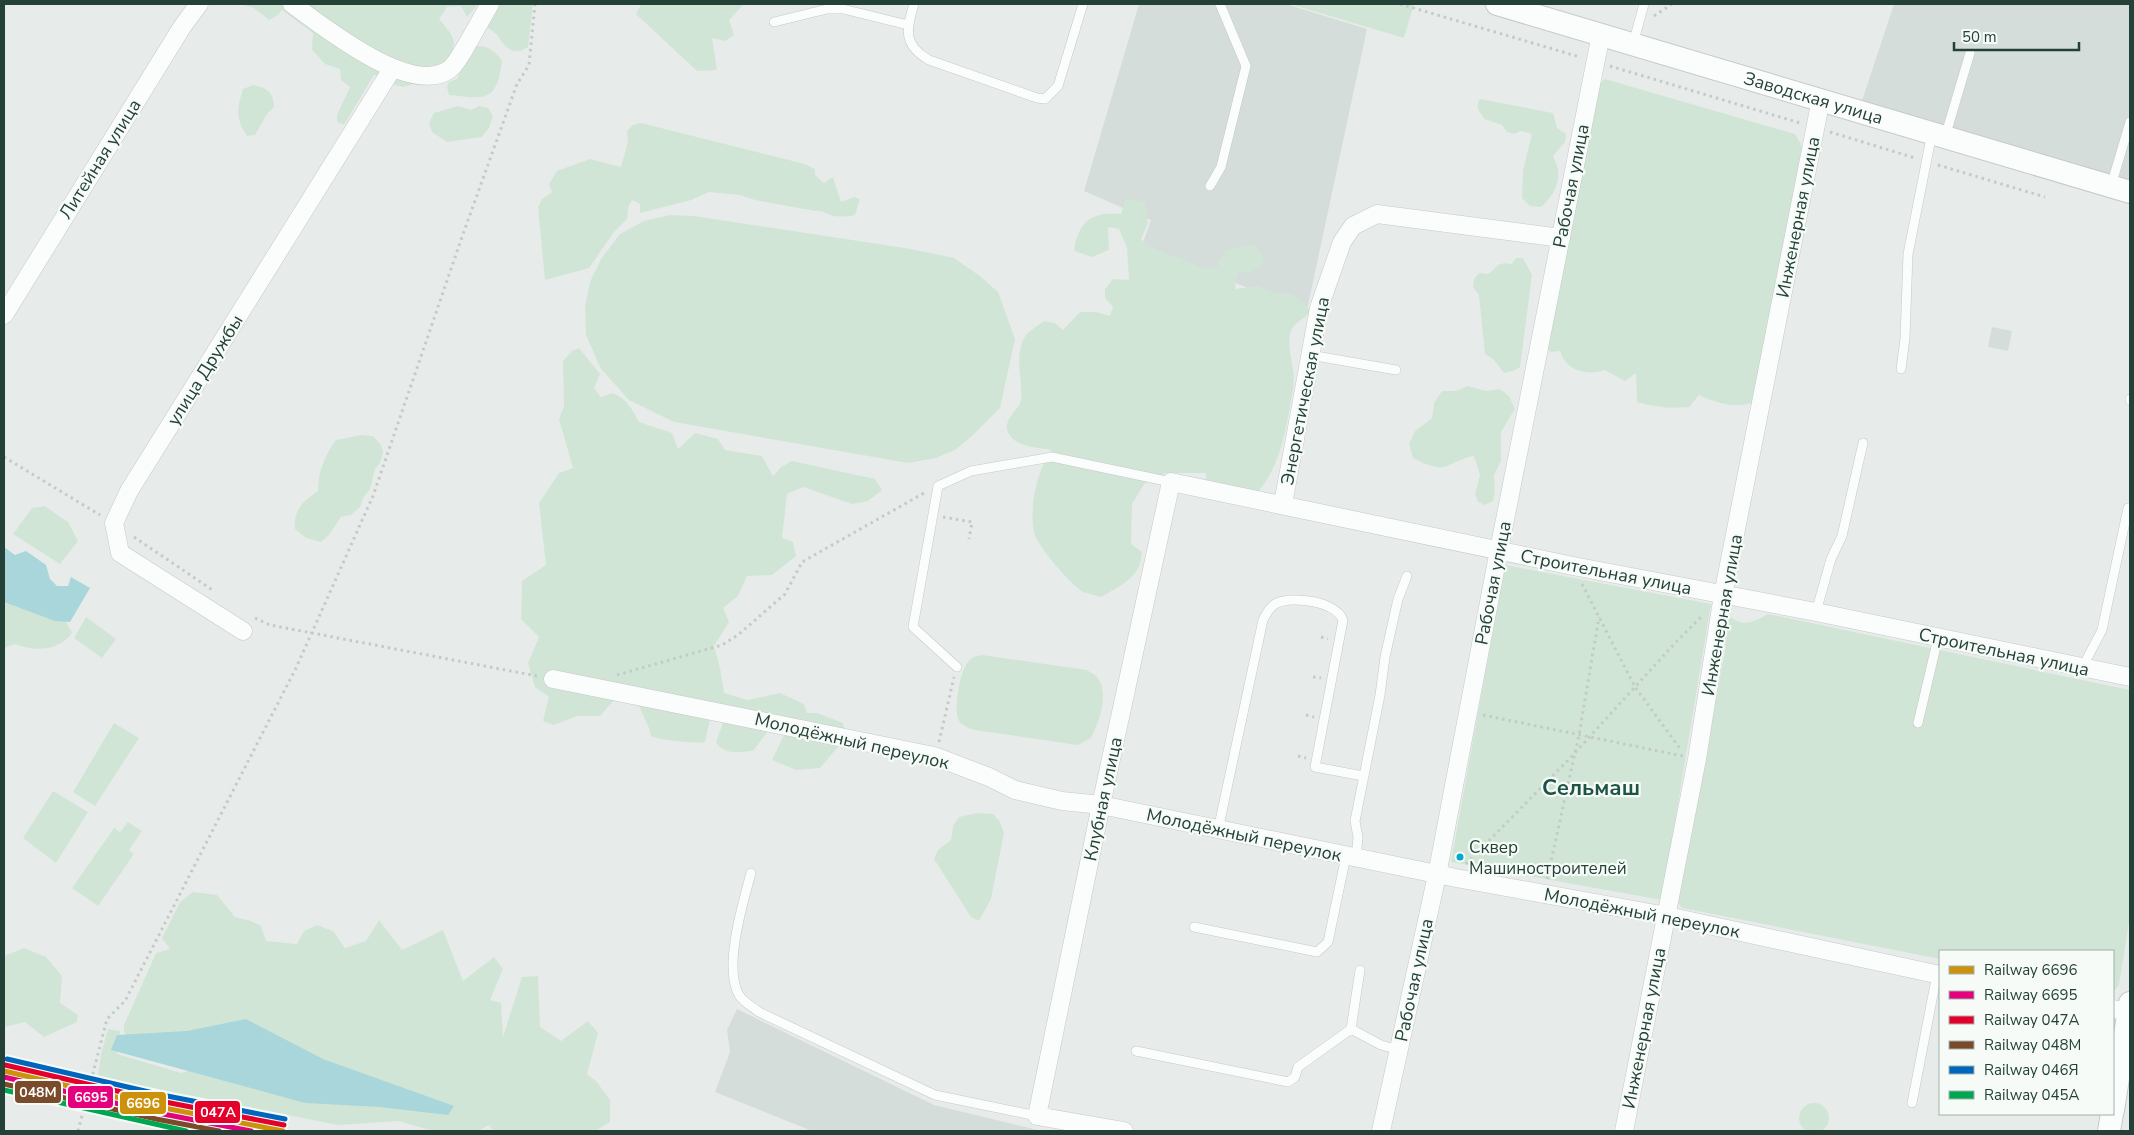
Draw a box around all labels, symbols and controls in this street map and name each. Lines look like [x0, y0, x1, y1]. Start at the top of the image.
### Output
scale bar [1954, 20, 2079, 52]
text: 50 m [1962, 27, 1997, 47]
street label: Заводская улица [1741, 66, 1886, 130]
street label: Литейная улица [54, 95, 146, 223]
street label: Рабочая улица [1547, 122, 1595, 250]
street label: Инженерная улица [1771, 134, 1825, 300]
street label: Энергетическая улица [1275, 295, 1335, 487]
street label: улица Дружбы [161, 310, 249, 430]
street label: Рабочая улица [1469, 519, 1517, 647]
street label: Инженерная улица [1696, 532, 1748, 698]
street label: Строительная улица [1518, 544, 1694, 600]
street label: Строительная улица [1916, 622, 2092, 682]
street label: Молодёжный переулок [752, 707, 952, 775]
street label: Клубная улица [1078, 735, 1128, 863]
district label: Сельмаш [1542, 773, 1640, 803]
street label: Молодёжный переулок [1144, 803, 1344, 868]
place label: Сквер Машиностроителей [1469, 836, 1627, 880]
marker: Сквер Машиностроителей [1455, 852, 1465, 862]
street label: Молодёжный переулок [1542, 882, 1742, 944]
street label: Рабочая улица [1389, 916, 1439, 1044]
street label: Инженерная улица [1617, 945, 1671, 1111]
legend [1939, 950, 2114, 1115]
text: Railway 6696 [1984, 960, 2078, 980]
text: Railway 6695 [1984, 985, 2078, 1005]
text: Railway 047А [1984, 1010, 2080, 1030]
text: Railway 048М [1984, 1035, 2081, 1055]
text: Railway 046Я [1984, 1060, 2079, 1080]
line badge: 048М [14, 1080, 62, 1104]
text: 048М [19, 1083, 57, 1102]
line badge: 6695 [67, 1085, 114, 1109]
text: Railway 045А [1984, 1085, 2080, 1105]
text: 6695 [74, 1088, 108, 1107]
line badge: 6696 [119, 1091, 167, 1115]
text: 6696 [126, 1094, 160, 1113]
line badge: 047А [194, 1100, 241, 1124]
text: 047А [200, 1103, 236, 1122]

